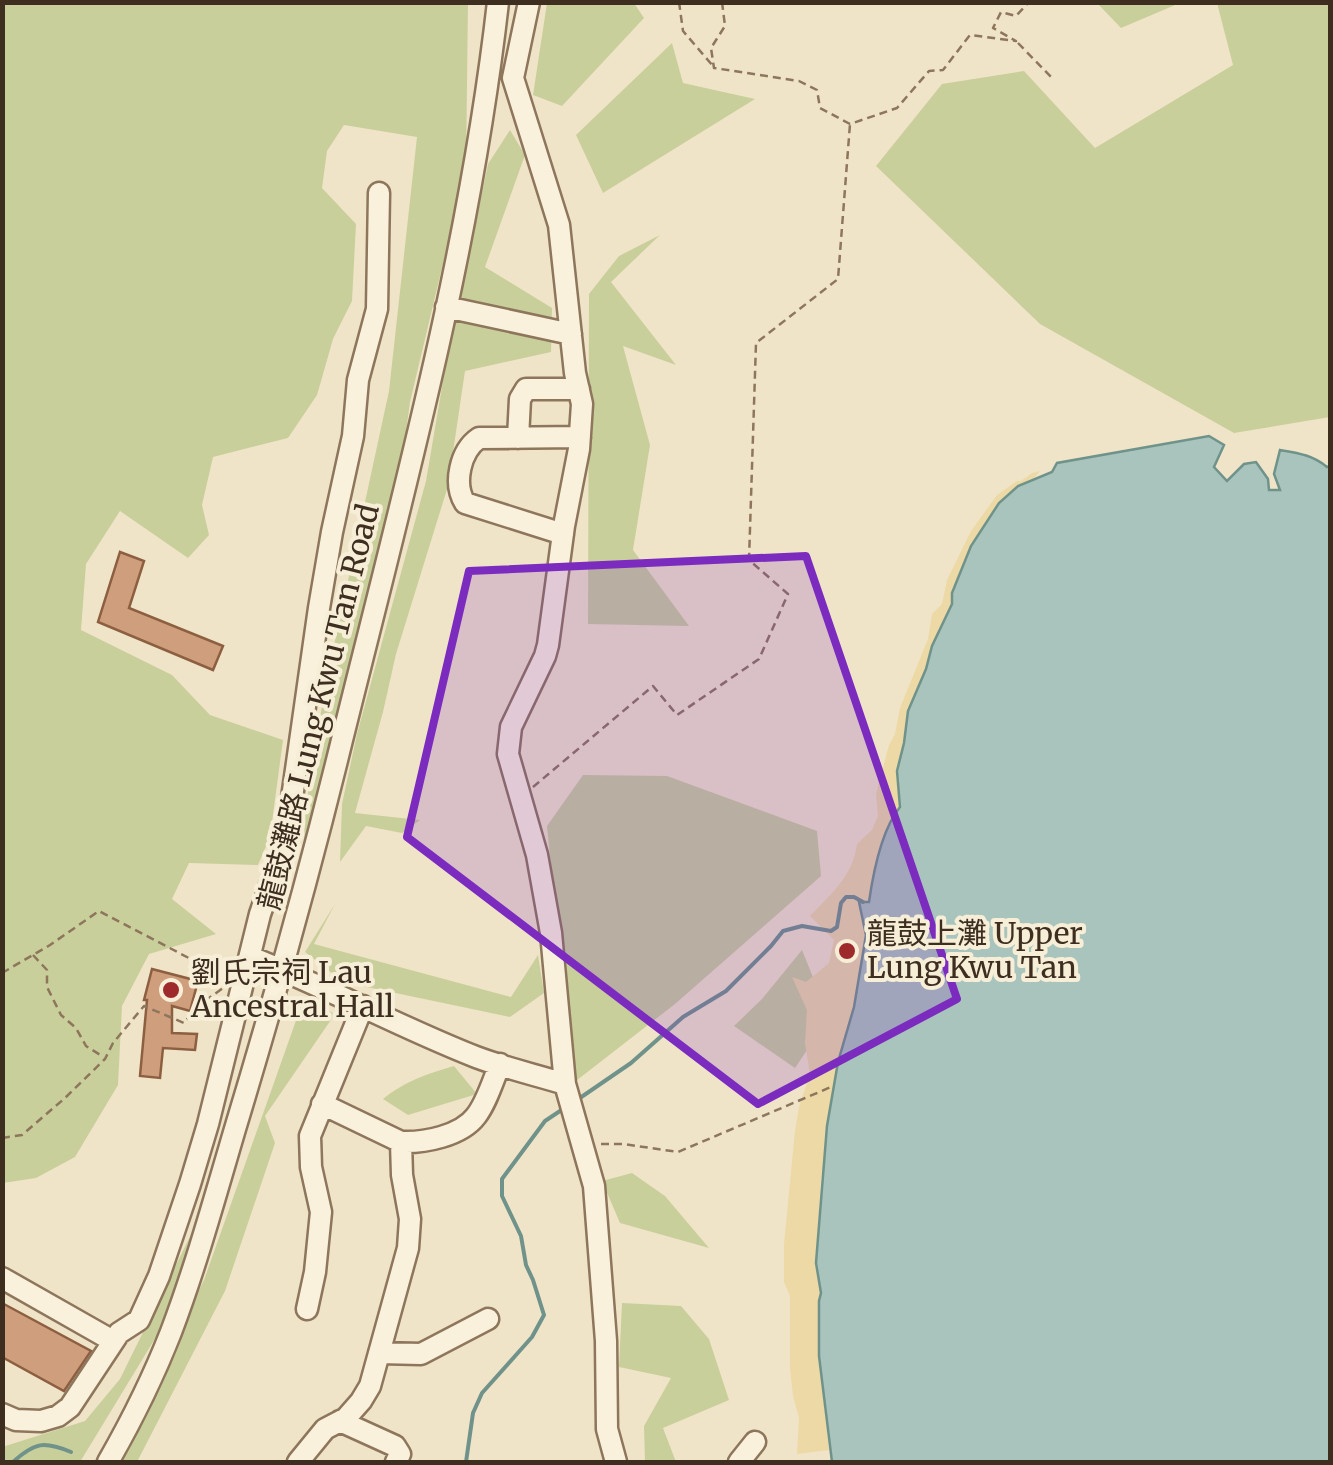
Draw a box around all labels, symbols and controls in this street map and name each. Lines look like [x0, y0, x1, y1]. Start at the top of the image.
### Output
street label: 龍鼓灘路 Lung Kwu Tan Road [249, 500, 387, 914]
place label: 龍鼓上灘 Upper Lung Kwu Tan [867, 914, 1083, 986]
marker: 龍鼓上灘 Upper Lung Kwu Tan [836, 940, 858, 962]
place label: 劉氏宗祠 Lau Ancestral Hall [190, 953, 394, 1025]
marker: 劉氏宗祠 Lau Ancestral Hall [160, 979, 182, 1001]

